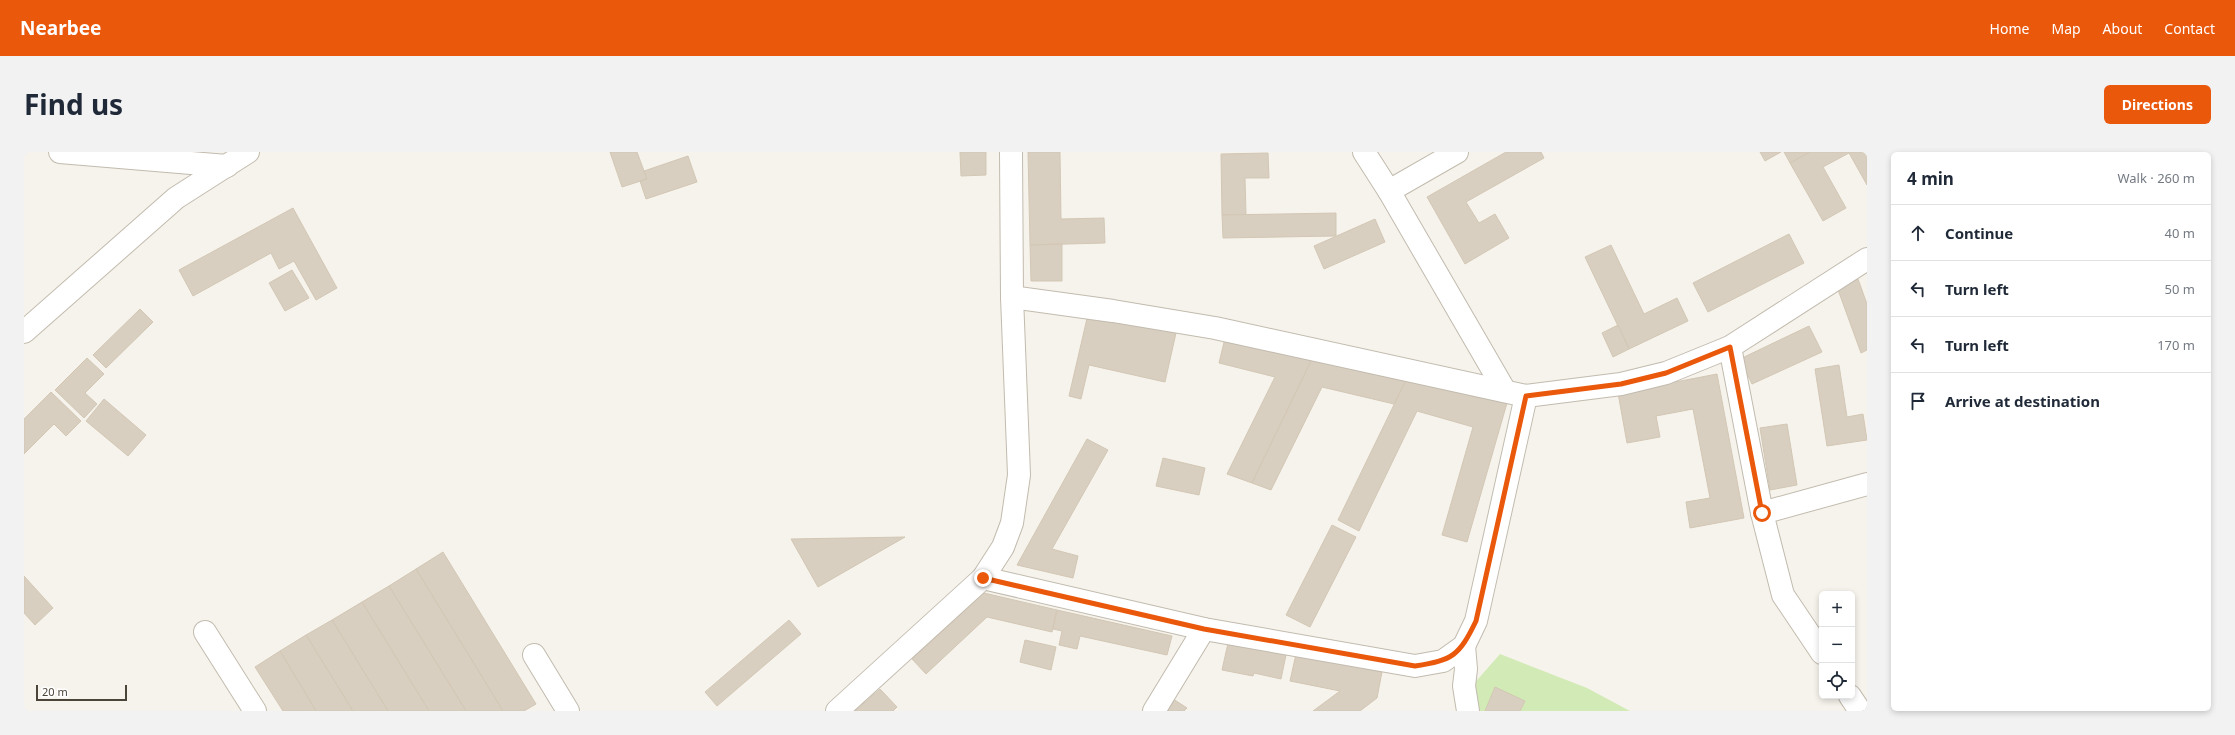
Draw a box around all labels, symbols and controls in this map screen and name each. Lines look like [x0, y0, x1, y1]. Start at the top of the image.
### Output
text: Nearbee [20, 15, 101, 41]
text: Home [1990, 19, 2029, 38]
text: Map [2051, 19, 2081, 38]
text: About [2103, 19, 2142, 38]
text: Contact [2164, 19, 2215, 38]
text: Find us [24, 85, 123, 123]
button: Directions [2104, 85, 2211, 124]
text: 4 min [1907, 167, 1954, 190]
text: Walk · 260 m [2117, 169, 2195, 187]
icon: ahead [1907, 222, 1929, 244]
text: Continue [1945, 223, 2013, 243]
text: 40 m [2165, 224, 2195, 242]
icon: left [1907, 278, 1929, 300]
text: Turn left [1945, 279, 2009, 299]
text: 50 m [2165, 280, 2195, 298]
icon: left [1907, 334, 1929, 356]
text: Turn left [1945, 335, 2009, 355]
text: 170 m [2157, 336, 2195, 354]
icon: arrive [1907, 390, 1929, 412]
text: Arrive at destination [1945, 391, 2100, 411]
route start [1753, 504, 1771, 522]
route end [974, 569, 992, 587]
map controls [1819, 591, 1855, 699]
button: + [1819, 591, 1855, 627]
button: − [1819, 627, 1855, 663]
button: locate [1819, 663, 1855, 699]
scale bar [36, 683, 127, 702]
text: 20 m [42, 684, 68, 699]

